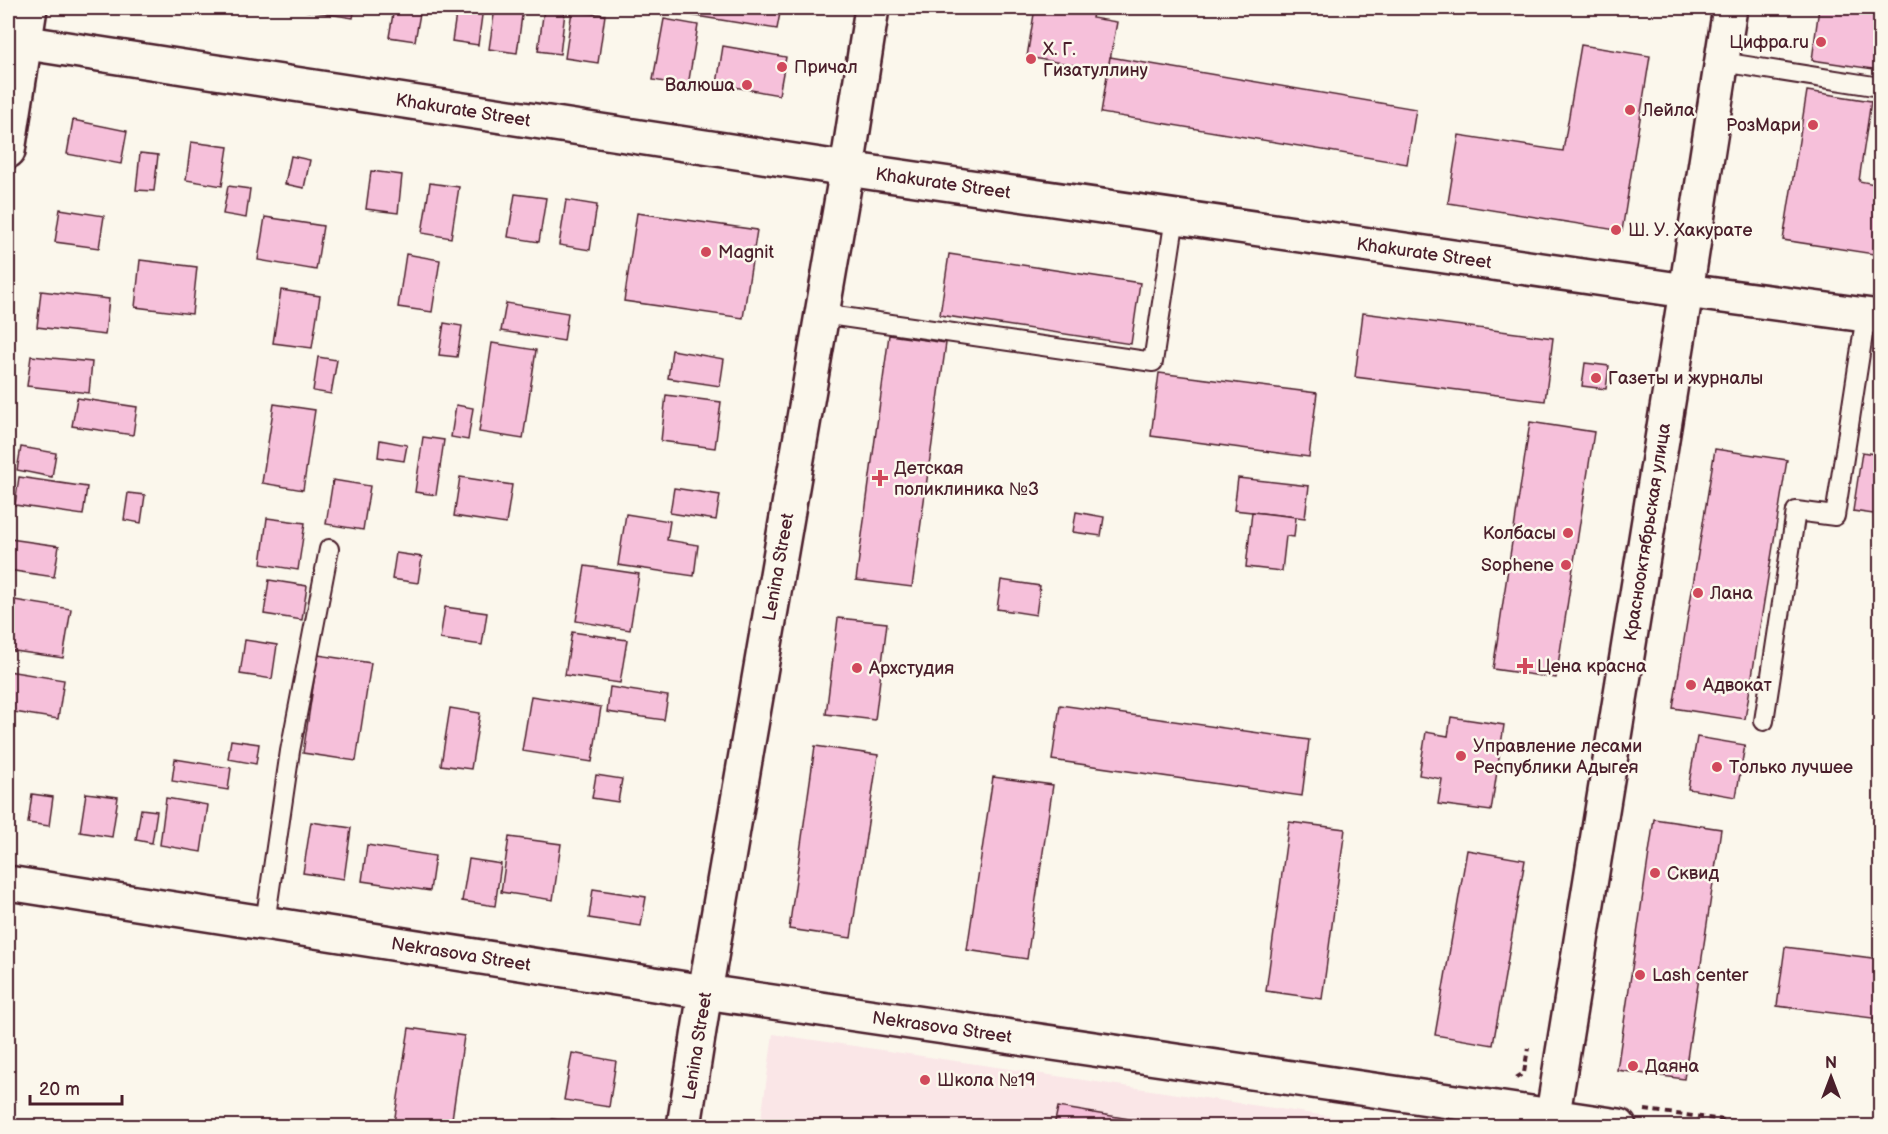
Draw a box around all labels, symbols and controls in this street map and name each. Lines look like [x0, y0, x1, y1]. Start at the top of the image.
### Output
place label: Цифра.ru [1729, 32, 1809, 53]
marker: Цифра.ru [1814, 35, 1828, 49]
place label: Х. Г. Гизатуллину [1043, 39, 1149, 81]
marker: Х. Г. Гизатуллину [1024, 52, 1038, 66]
place label: Причал [794, 57, 858, 78]
marker: Причал [775, 60, 789, 74]
place label: Валюша [665, 75, 735, 96]
marker: Валюша [740, 78, 754, 92]
street label: Khakurate Street [394, 89, 532, 132]
place label: Лейла [1641, 100, 1695, 121]
marker: Лейла [1623, 103, 1637, 117]
place label: РозМари [1726, 115, 1801, 136]
marker: РозМари [1806, 118, 1820, 132]
street label: Khakurate Street [874, 164, 1012, 203]
place label: Ш. У. Хакурате [1628, 220, 1753, 241]
marker: Ш. У. Хакурате [1609, 223, 1623, 237]
street label: Khakurate Street [1355, 234, 1493, 273]
place label: Magnit [718, 242, 774, 263]
marker: Magnit [699, 245, 713, 259]
place label: Газеты и журналы [1608, 368, 1763, 389]
marker: Газеты и журналы [1589, 371, 1603, 385]
street label: Краснооктябрьская улица [1620, 421, 1675, 643]
place label: Детская поликлиника №3 [894, 458, 1039, 500]
marker: Детская поликлиника №3 [871, 469, 889, 487]
street label: Lenina Street [759, 511, 798, 623]
place label: Колбасы [1483, 523, 1556, 544]
marker: Колбасы [1561, 526, 1575, 540]
place label: Sophene [1481, 555, 1554, 576]
marker: Sophene [1559, 558, 1573, 572]
place label: Лана [1709, 583, 1753, 604]
marker: Лана [1691, 586, 1705, 600]
place label: Цена красна [1537, 656, 1647, 677]
place label: Архстудия [868, 658, 954, 679]
marker: Цена красна [1518, 659, 1532, 673]
marker: Архстудия [850, 661, 864, 675]
place label: Адвокат [1702, 675, 1773, 696]
marker: Адвокат [1684, 678, 1698, 692]
place label: Управление лесами Республики Адыгея [1473, 736, 1642, 778]
marker: Управление лесами Республики Адыгея [1454, 749, 1468, 763]
place label: Только лучшее [1729, 757, 1853, 778]
marker: Только лучшее [1710, 760, 1724, 774]
place label: Сквид [1667, 863, 1719, 884]
marker: Сквид [1648, 866, 1662, 880]
street label: Nekrasova Street [390, 933, 533, 976]
place label: Lash center [1652, 965, 1749, 986]
marker: Lash center [1633, 968, 1647, 982]
street label: Lenina Street [679, 990, 716, 1102]
street label: Nekrasova Street [871, 1007, 1014, 1048]
north arrow [1801, 1047, 1861, 1107]
text: N [1825, 1054, 1837, 1073]
place label: Даяна [1645, 1056, 1700, 1077]
marker: Даяна [1626, 1059, 1640, 1073]
scale bar [30, 1068, 122, 1106]
place label: Школа №19 [937, 1070, 1035, 1091]
marker: Школа №19 [918, 1073, 932, 1087]
text: 20 m [39, 1079, 80, 1100]

